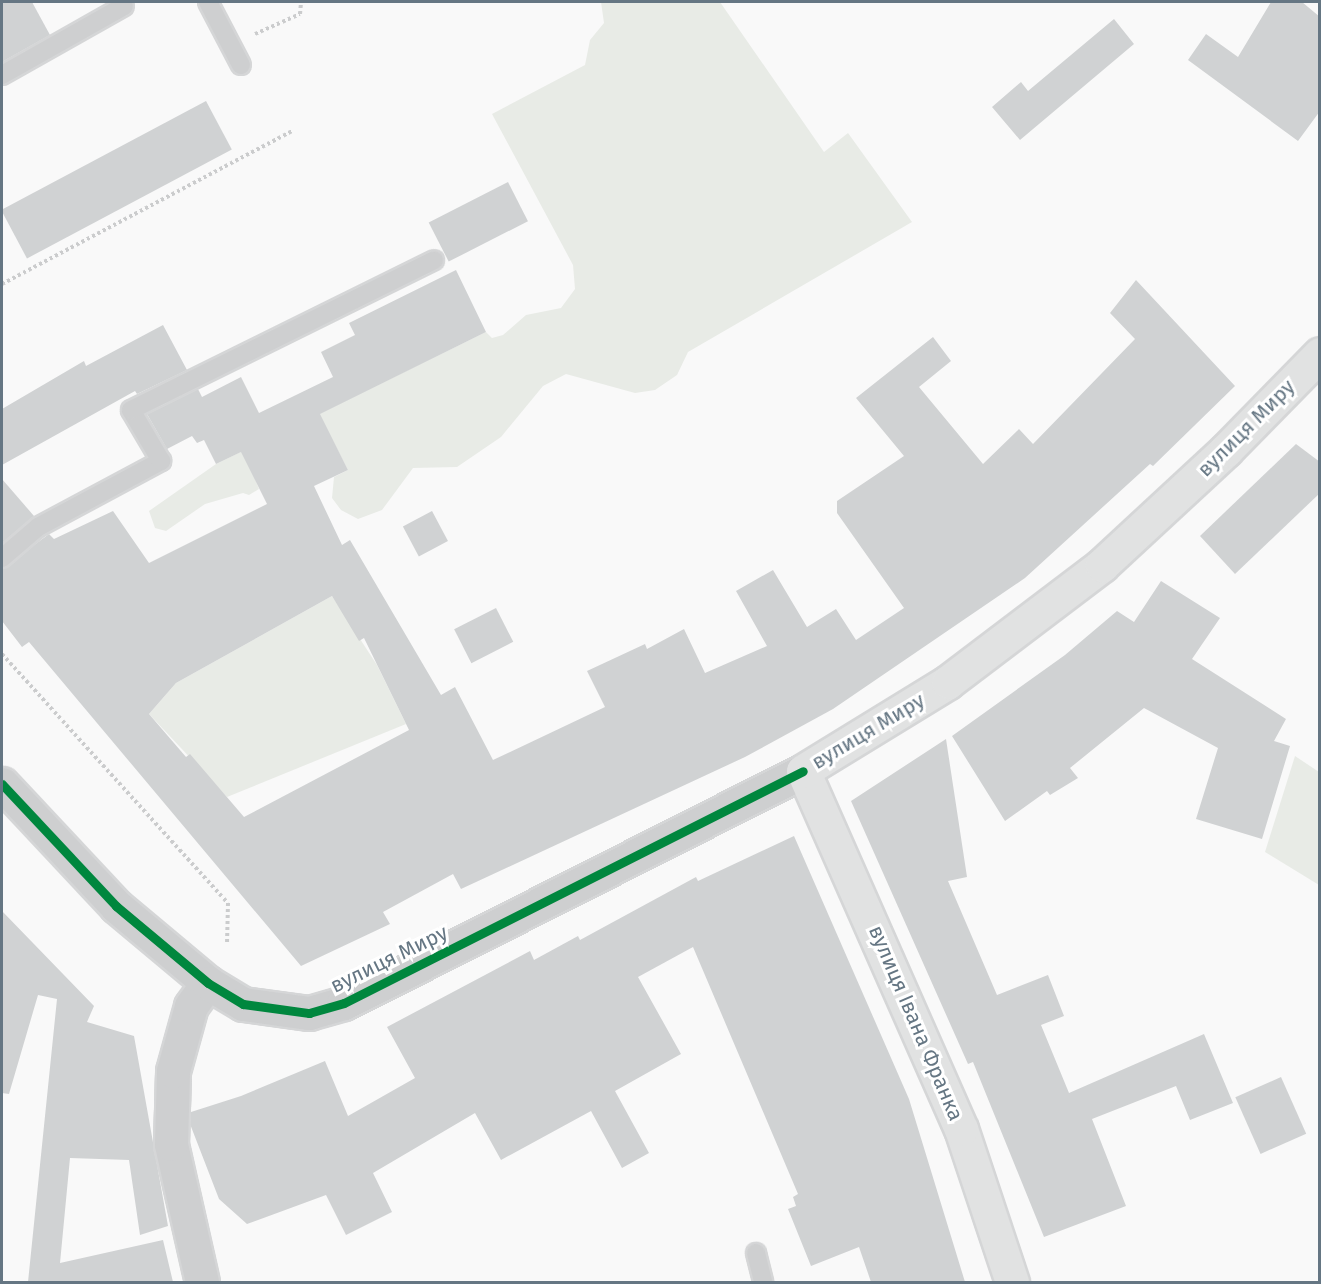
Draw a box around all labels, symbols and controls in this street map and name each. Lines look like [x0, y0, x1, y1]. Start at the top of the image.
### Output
street label: вулиця Миру [1192, 374, 1300, 482]
street label: вулиця Миру [807, 687, 929, 775]
street label: вулиця Миру [326, 920, 452, 998]
street label: вулиця Івана Франка [863, 922, 969, 1124]

